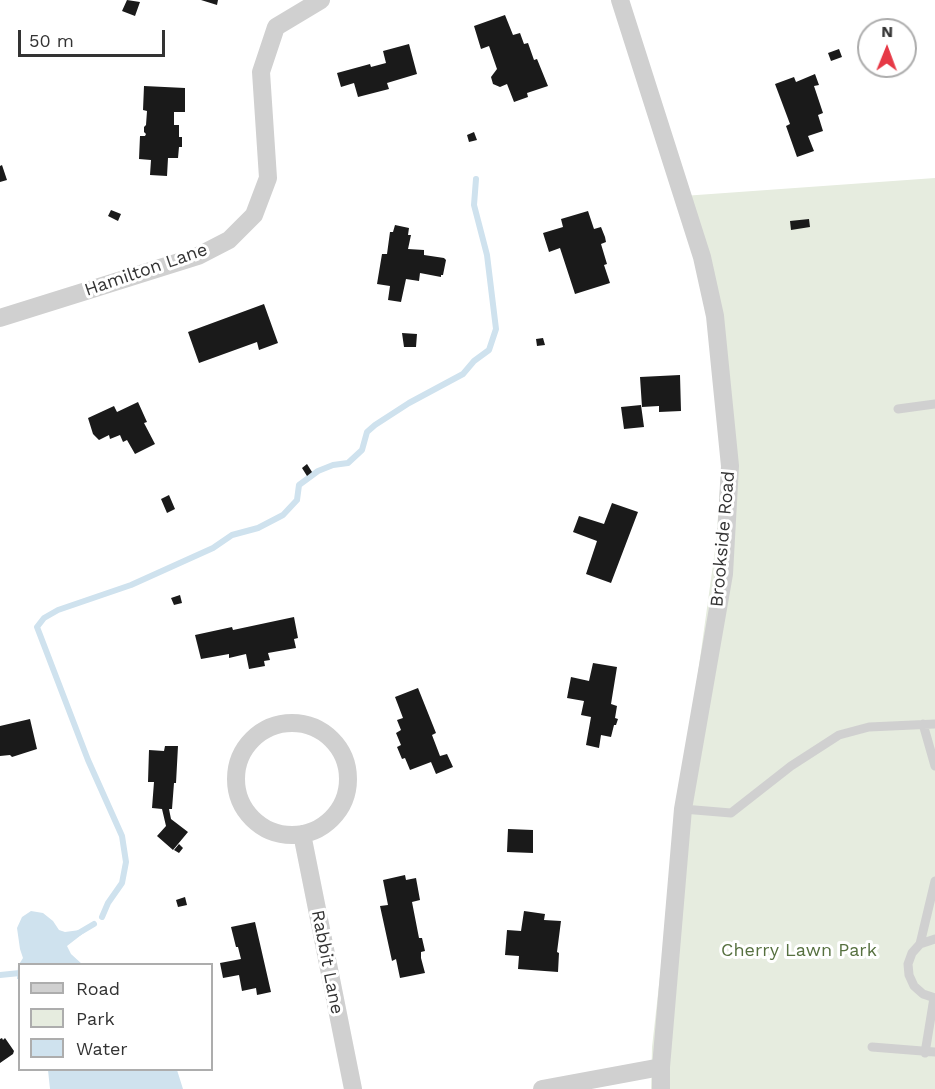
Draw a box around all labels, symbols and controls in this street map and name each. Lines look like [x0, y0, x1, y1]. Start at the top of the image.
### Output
scale bar [21, 18, 168, 56]
north arrow [857, 18, 917, 78]
text: N [881, 22, 893, 41]
text: 50 m [29, 30, 74, 51]
street label: Hamilton Lane [82, 239, 210, 301]
street label: Brookside Road [706, 470, 740, 608]
street label: Rabbit Lane [306, 908, 348, 1016]
park label: Cherry Lawn Park [721, 940, 877, 962]
legend [18, 963, 213, 1071]
text: Road [76, 978, 120, 999]
text: Park [76, 1008, 115, 1029]
text: Water [76, 1038, 128, 1059]

